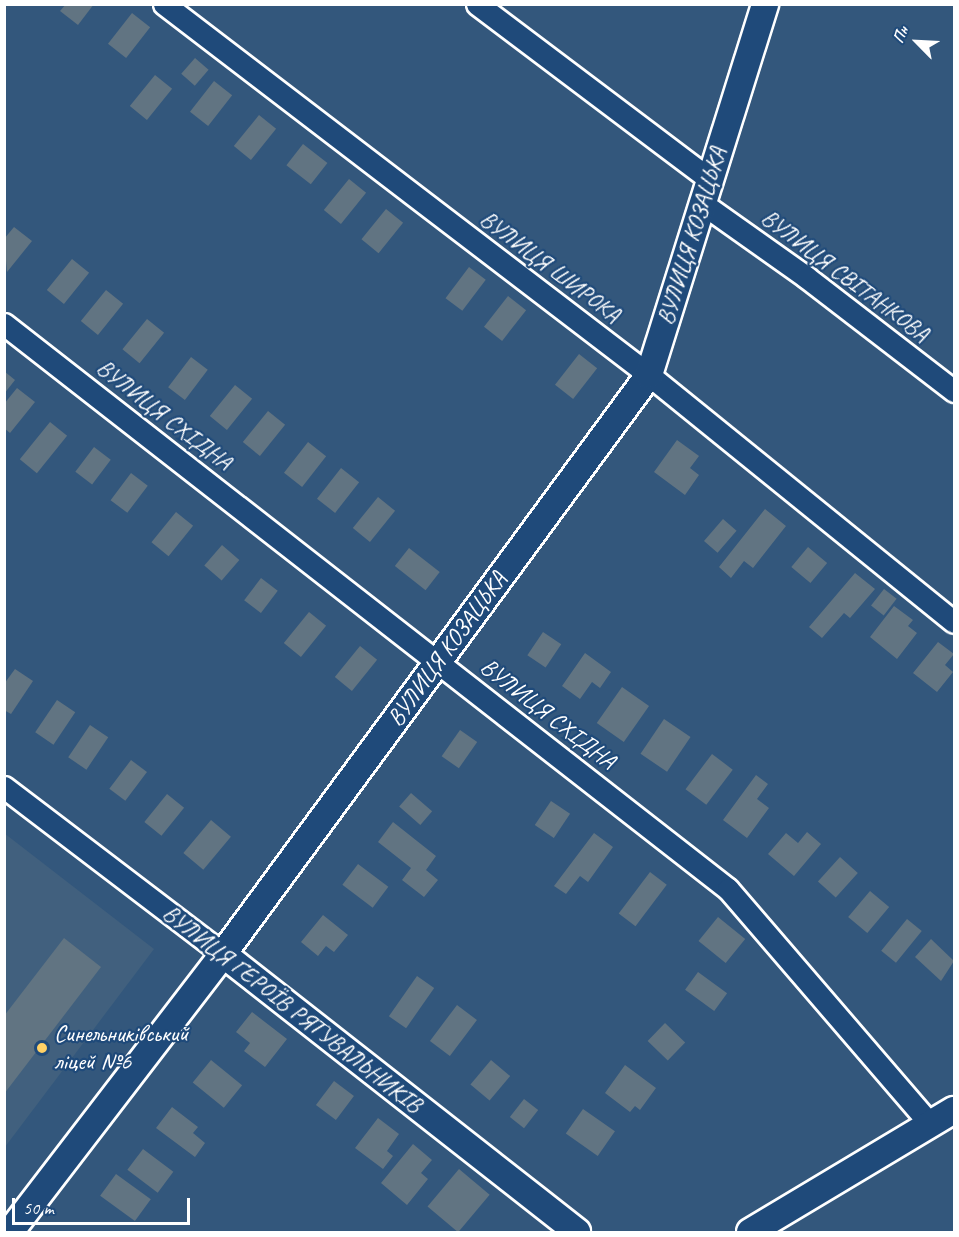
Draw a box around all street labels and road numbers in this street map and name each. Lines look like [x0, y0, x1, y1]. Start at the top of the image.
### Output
street label: ВУЛИЦЯ КОЗАЦЬКА [651, 144, 733, 328]
street label: ВУЛИЦЯ СВІТАНКОВА [755, 203, 935, 349]
street label: ВУЛИЦЯ ШИРОКА [474, 205, 626, 329]
street label: ВУЛИЦЯ СХІДНА [91, 353, 237, 477]
street label: ВУЛИЦЯ КОЗАЦЬКА [381, 566, 513, 732]
street label: ВУЛИЦЯ СХІДНА [475, 652, 621, 776]
street label: ВУЛИЦЯ ГЕРОЇВ РЯТУВАЛЬНИКІВ [156, 899, 428, 1119]

